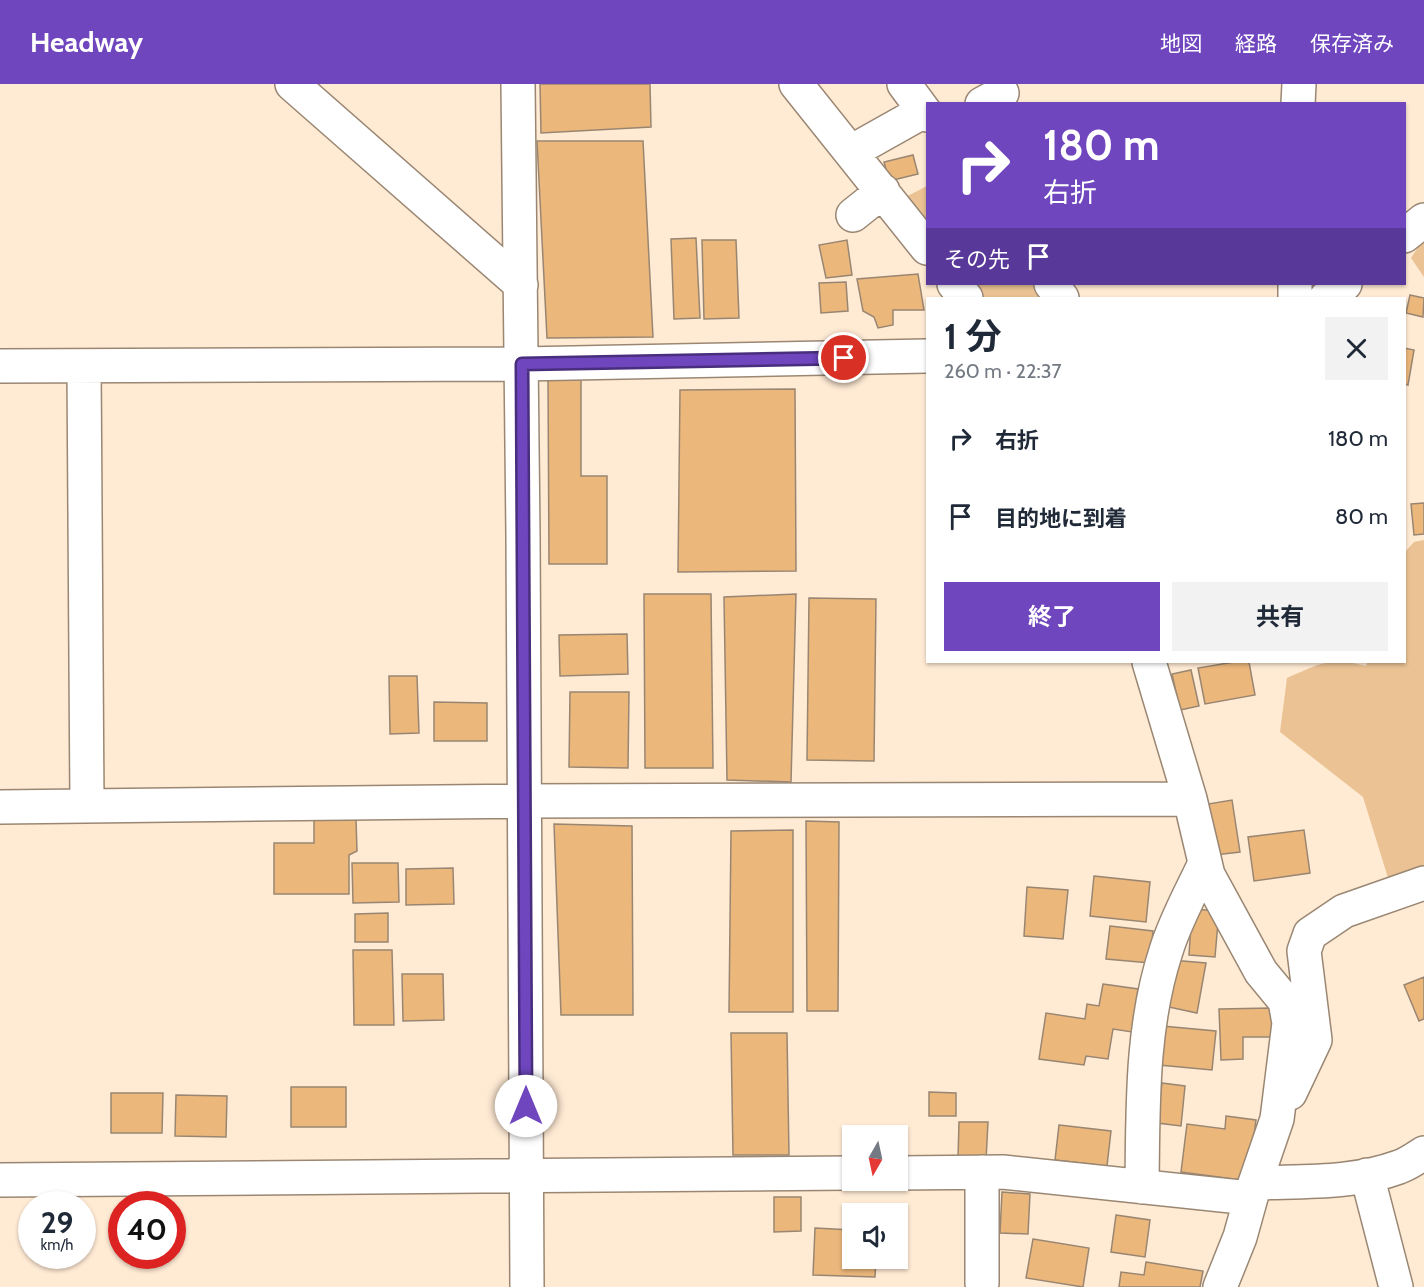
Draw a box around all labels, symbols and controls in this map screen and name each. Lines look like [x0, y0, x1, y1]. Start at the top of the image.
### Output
text: Headway [30, 25, 143, 59]
text: 地図 [1160, 31, 1202, 56]
text: 経路 [1235, 31, 1277, 56]
text: 保存済み [1310, 31, 1394, 56]
text: 180 m [1043, 119, 1159, 171]
icon: right [944, 126, 1022, 204]
text: 右折 [1043, 176, 1097, 209]
icon: arrive [1022, 240, 1055, 273]
text: その先 [944, 246, 1010, 273]
text: 1 分 [944, 314, 1001, 358]
button: close [1325, 317, 1388, 380]
pin [818, 332, 869, 383]
icon: arrive [827, 341, 860, 374]
text: 260 m · 22:37 [944, 359, 1062, 383]
icon: right [944, 422, 977, 455]
text: 180 m [1328, 425, 1388, 452]
text: 右折 [995, 427, 1039, 454]
icon: arrive [944, 500, 977, 533]
text: 80 m [1335, 503, 1388, 530]
text: 目的地に到着 [995, 505, 1127, 532]
button: 終了 [944, 582, 1160, 651]
button: 共有 [1172, 582, 1388, 651]
position arrow [494, 1074, 558, 1138]
north arrow [842, 1125, 908, 1191]
map controls [842, 1125, 908, 1269]
speed limit sign: 40 [108, 1191, 186, 1269]
button: sound [842, 1203, 908, 1269]
text: 29 [41, 1204, 73, 1241]
text: km/h [41, 1236, 73, 1254]

